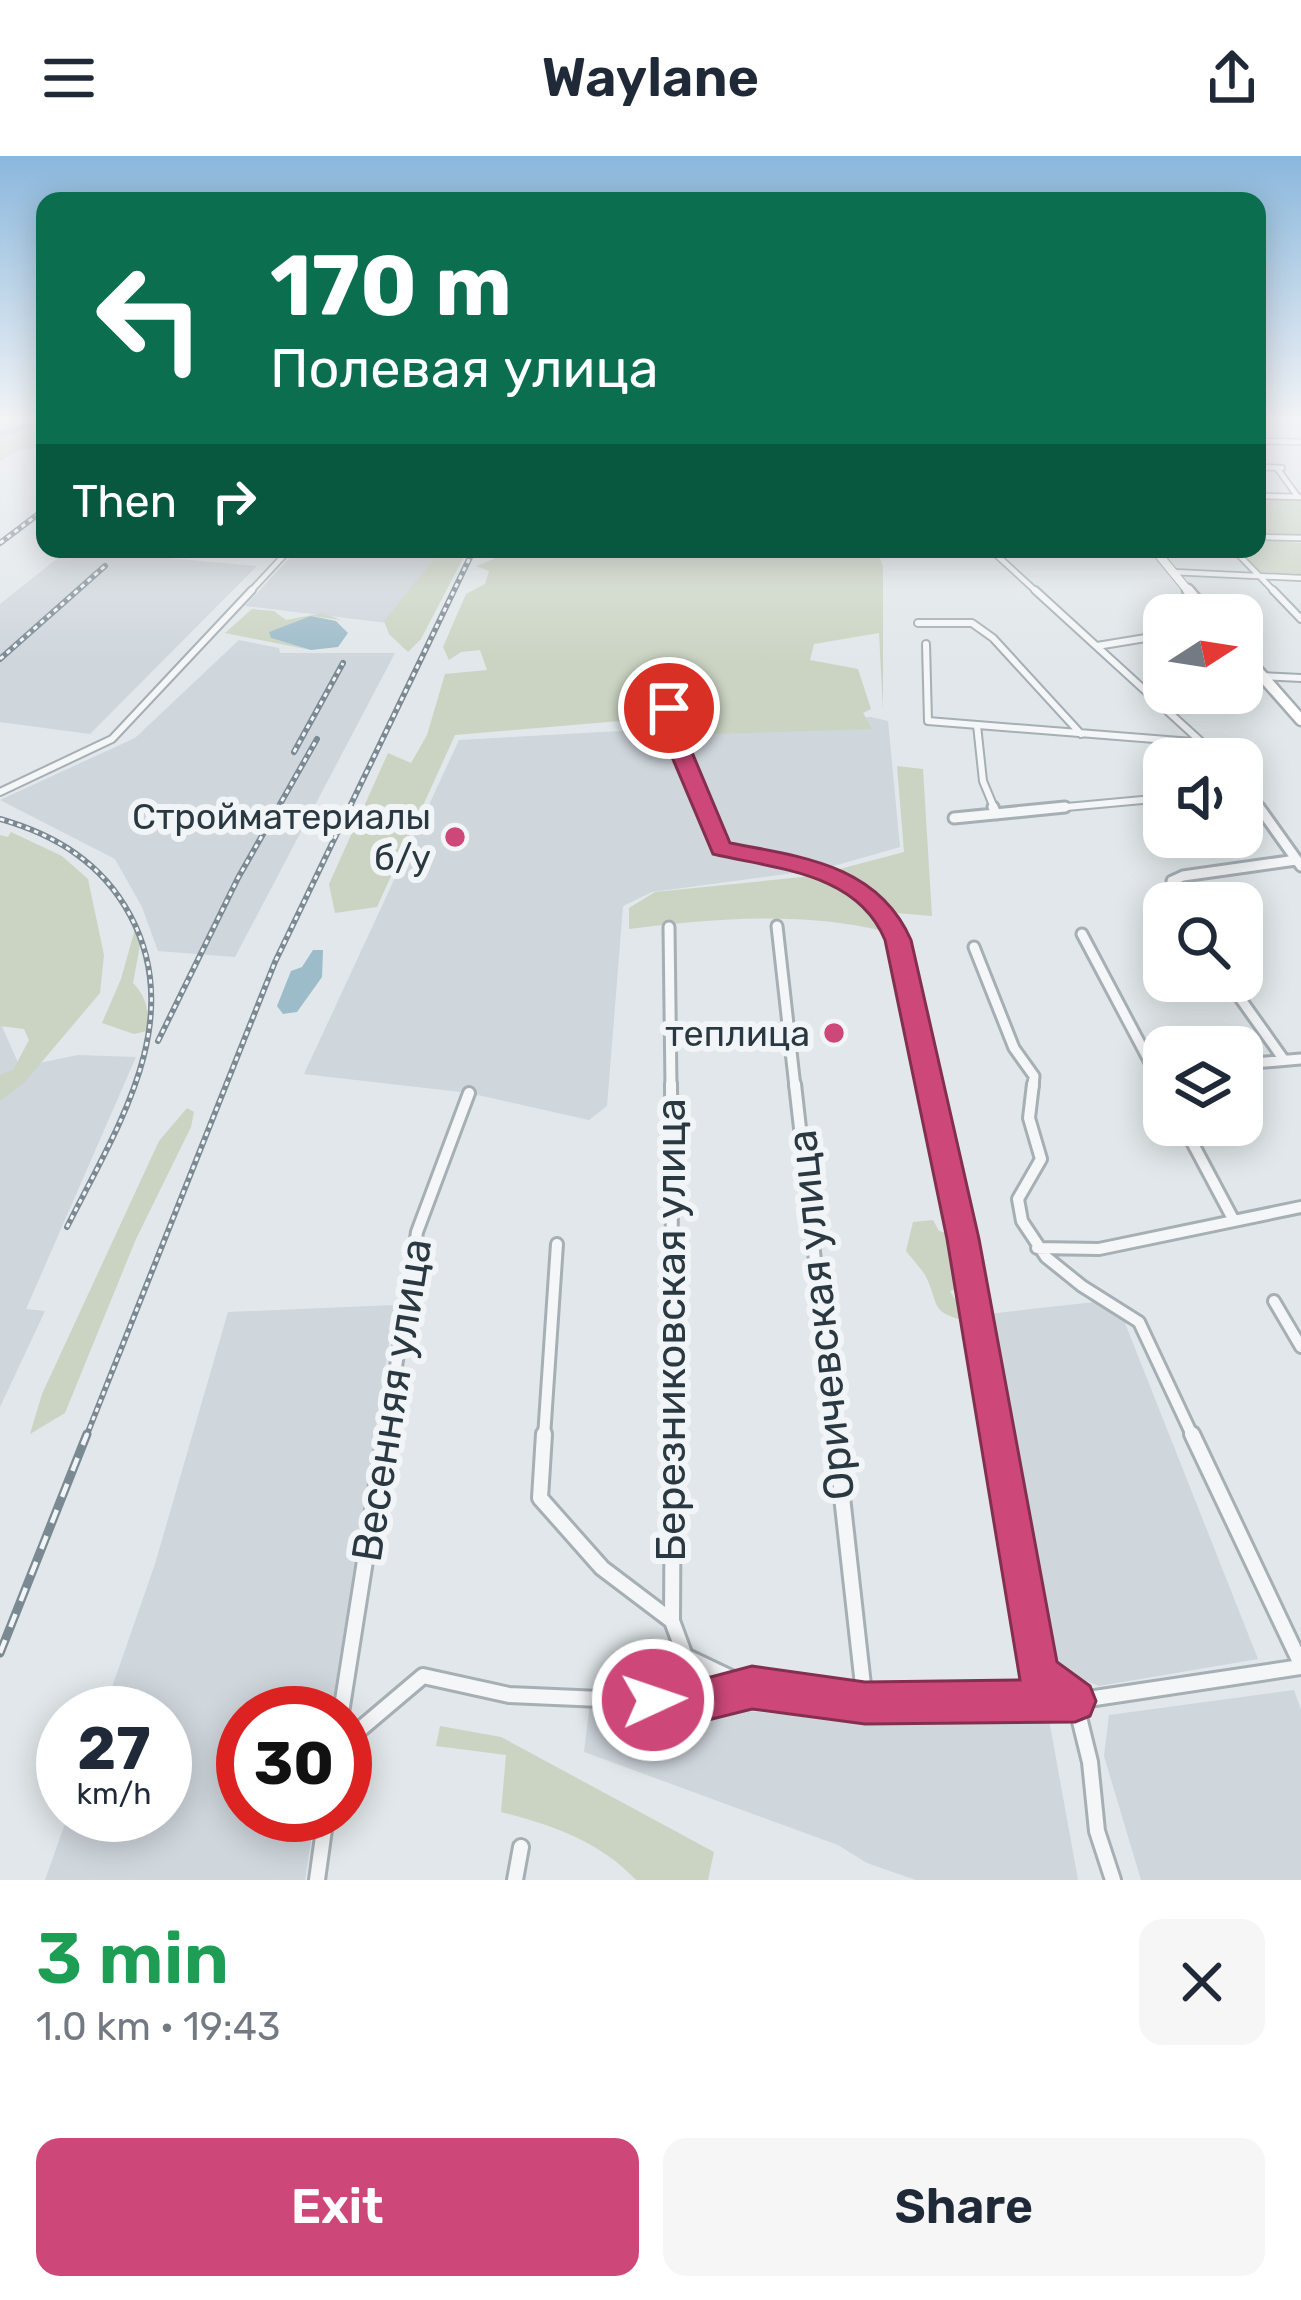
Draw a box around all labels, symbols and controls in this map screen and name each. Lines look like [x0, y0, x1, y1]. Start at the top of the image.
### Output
icon: menu [36, 45, 102, 111]
icon: share [1199, 45, 1265, 111]
text: Waylane [542, 46, 759, 110]
text: 170 m [270, 236, 512, 336]
icon: left [72, 240, 228, 396]
text: Полевая улица [270, 337, 659, 401]
icon: right [201, 468, 267, 534]
text: Then [72, 475, 177, 528]
north arrow [1143, 594, 1263, 714]
map controls [1143, 594, 1263, 1146]
pin [618, 657, 720, 759]
icon: arrive [636, 675, 702, 741]
button: sound [1143, 738, 1263, 858]
place label: Стройматериалы б/у [132, 795, 431, 879]
marker: Стройматериалы б/у [442, 824, 468, 850]
button: search [1143, 882, 1263, 1002]
place label: теплица [665, 1012, 810, 1055]
marker: теплица [821, 1020, 847, 1046]
button: layers [1143, 1026, 1263, 1146]
street label: Березниковская улица [646, 1098, 696, 1562]
street label: Оричевская улица [777, 1127, 865, 1503]
street label: Весенняя улица [342, 1235, 442, 1565]
position arrow [590, 1637, 716, 1763]
speed limit sign: 30 [216, 1686, 372, 1842]
text: 27 [77, 1713, 151, 1784]
text: km/h [77, 1776, 151, 1812]
text: 3 min [36, 1916, 229, 2001]
button: close [1139, 1919, 1265, 2045]
text: 1.0 km · 19:43 [36, 2004, 280, 2050]
button: Exit [36, 2138, 639, 2276]
button: Share [663, 2138, 1265, 2276]

